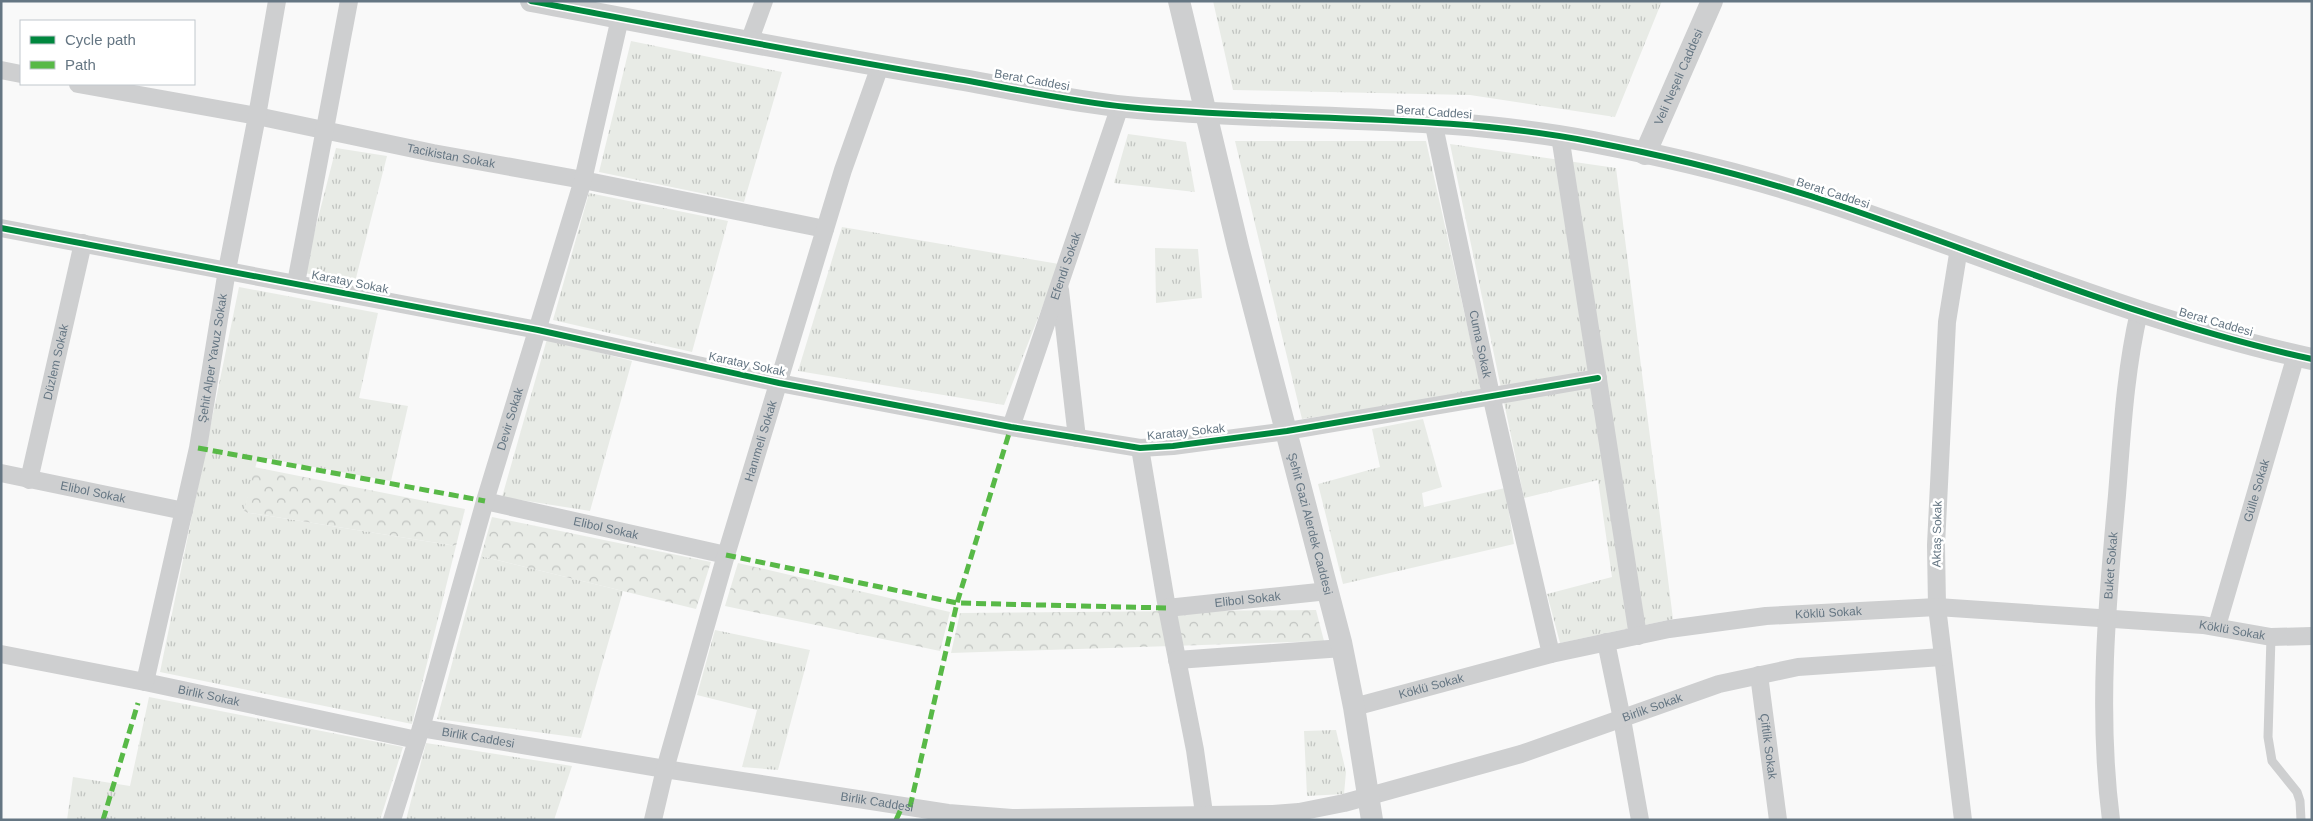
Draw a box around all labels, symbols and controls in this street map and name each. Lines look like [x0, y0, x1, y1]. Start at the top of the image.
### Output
legend [20, 20, 195, 85]
street label: Veli Neşeli Caddesi [1652, 27, 1706, 127]
text: Cycle path [65, 31, 136, 48]
text: Path [65, 56, 96, 73]
street label: Berat Caddesi [993, 67, 1071, 93]
street label: Berat Caddesi [1396, 102, 1472, 122]
street label: Tacikistan Sokak [406, 141, 497, 171]
street label: Berat Caddesi [1795, 175, 1871, 211]
street label: Efendi Sokak [1048, 229, 1084, 302]
street label: Karatay Sokak [310, 268, 391, 297]
street label: Şehit Alper Yavuz Sokak [195, 292, 230, 424]
street label: Berat Caddesi [2178, 305, 2254, 339]
street label: Cuma Sokak [1466, 309, 1494, 380]
street label: Düzlem Sokak [40, 322, 72, 401]
street label: Karatay Sokak [707, 349, 788, 379]
street label: Devir Sokak [494, 385, 526, 452]
street label: Hanımeli Sokak [742, 398, 780, 483]
street label: Karatay Sokak [1146, 421, 1227, 443]
street label: Şehit Gazi Alerdek Caddesi [1285, 451, 1335, 596]
street label: Gülle Sokak [2241, 457, 2273, 524]
street label: Elibol Sokak [59, 479, 128, 506]
street label: Aktaş Sokak [1929, 500, 1945, 567]
street label: Elibol Sokak [572, 514, 641, 542]
street label: Buket Sokak [2101, 530, 2121, 600]
street label: Elibol Sokak [1214, 589, 1282, 610]
street label: Köklü Sokak [1795, 604, 1863, 621]
street label: Köklü Sokak [2198, 617, 2267, 643]
street label: Köklü Sokak [1397, 671, 1466, 702]
street label: Birlik Sokak [177, 682, 242, 709]
street label: Birlik Sokak [1620, 690, 1685, 725]
street label: Çiftlik Sokak [1757, 713, 1780, 781]
street label: Birlik Caddesi [441, 725, 516, 751]
street label: Birlik Caddesi [840, 789, 914, 815]

